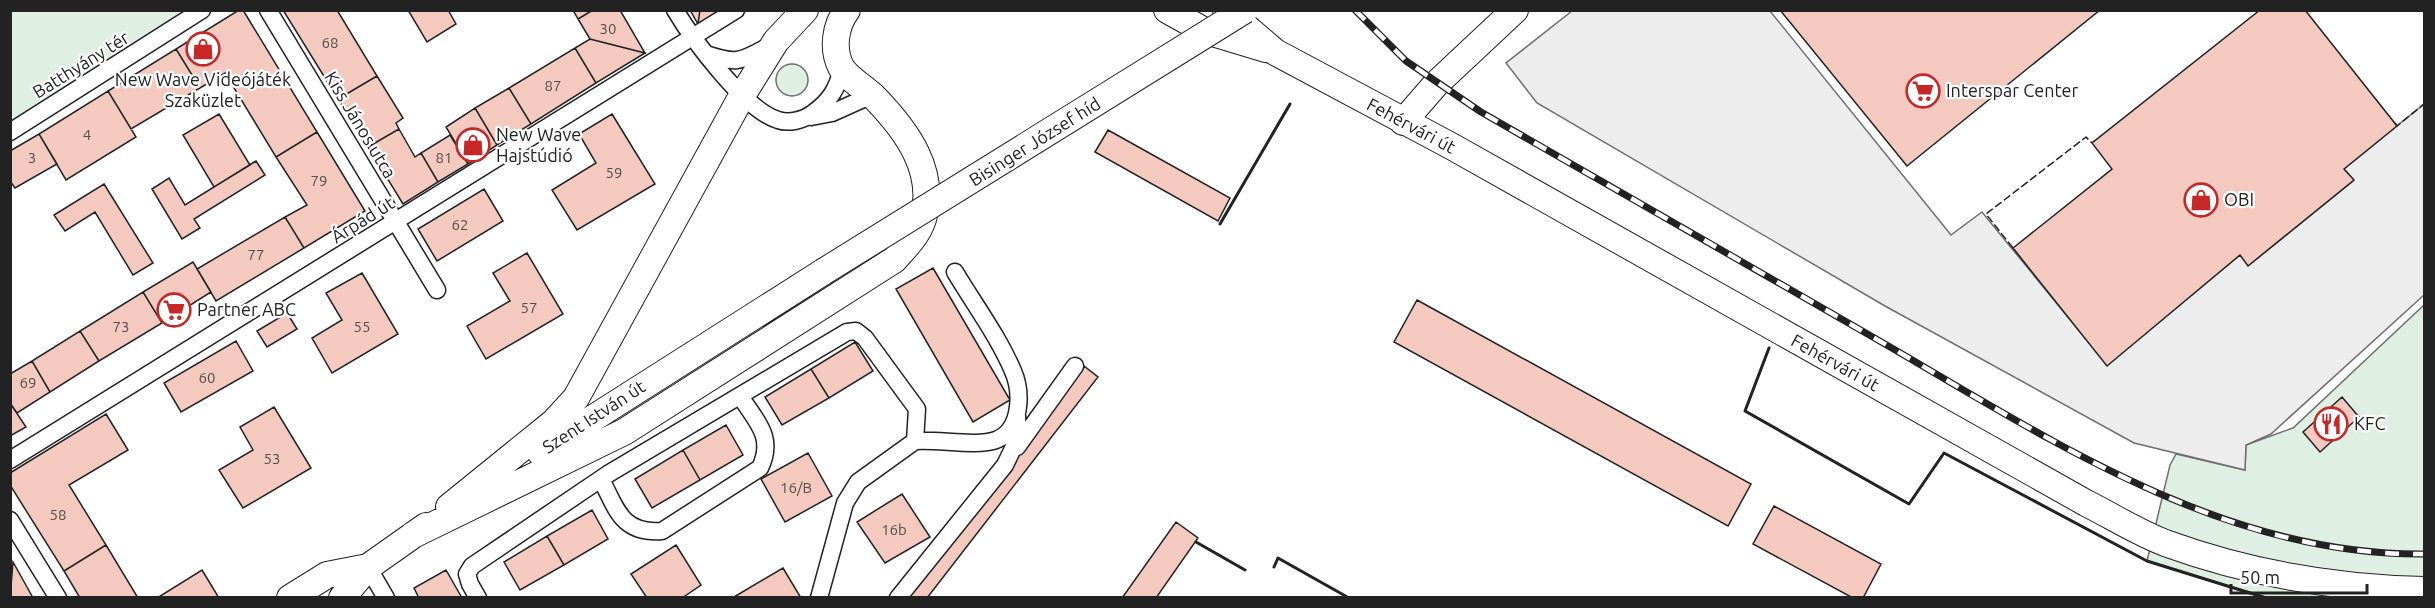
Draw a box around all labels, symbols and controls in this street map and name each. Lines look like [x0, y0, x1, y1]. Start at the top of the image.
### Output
house number: 30 [600, 20, 616, 37]
street label: Batthyány tér [29, 27, 132, 102]
shop icon: New Wave Videójáték Szaküzlet [185, 31, 221, 67]
house number: 68 [322, 34, 338, 51]
street label: Kiss János utca [321, 67, 401, 182]
place label: New Wave Videójáték Szaküzlet [115, 69, 291, 110]
supermarket icon: Interspar Center [1905, 73, 1941, 109]
house number: 87 [545, 77, 561, 94]
place label: Interspar Center [1946, 80, 2078, 100]
street label: Bisinger József híd [965, 93, 1104, 190]
street label: Fehérvári út [1364, 93, 1459, 157]
place label: New Wave Hajstúdió [496, 124, 581, 165]
house number: 4 [83, 126, 91, 143]
shop icon: New Wave Hajstúdió [455, 127, 491, 163]
house number: 3 [28, 149, 36, 166]
house number: 81 [436, 149, 452, 166]
house number: 59 [606, 164, 622, 181]
house number: 79 [311, 172, 327, 189]
shop icon: OBI [2183, 182, 2219, 218]
place label: OBI [2224, 189, 2254, 209]
street label: Árpád út [327, 191, 398, 246]
house number: 62 [452, 216, 468, 233]
house number: 77 [248, 246, 264, 263]
supermarket icon: Partner ABC [156, 292, 192, 328]
place label: Partner ABC [197, 299, 296, 319]
house number: 57 [521, 299, 537, 316]
house number: 73 [113, 318, 129, 335]
house number: 55 [354, 318, 370, 335]
street label: Fehérvári út [1788, 330, 1883, 395]
house number: 60 [199, 369, 215, 386]
house number: 69 [20, 374, 36, 391]
street label: Szent István út [538, 376, 648, 457]
restaurant icon: KFC [2313, 406, 2349, 442]
place label: KFC [2354, 413, 2385, 433]
house number: 53 [264, 450, 280, 467]
house number: 16/B [780, 479, 812, 496]
house number: 58 [50, 506, 66, 523]
house number: 16b [881, 521, 907, 538]
scale bar [2231, 557, 2368, 595]
text: 50 m [2240, 567, 2280, 587]

